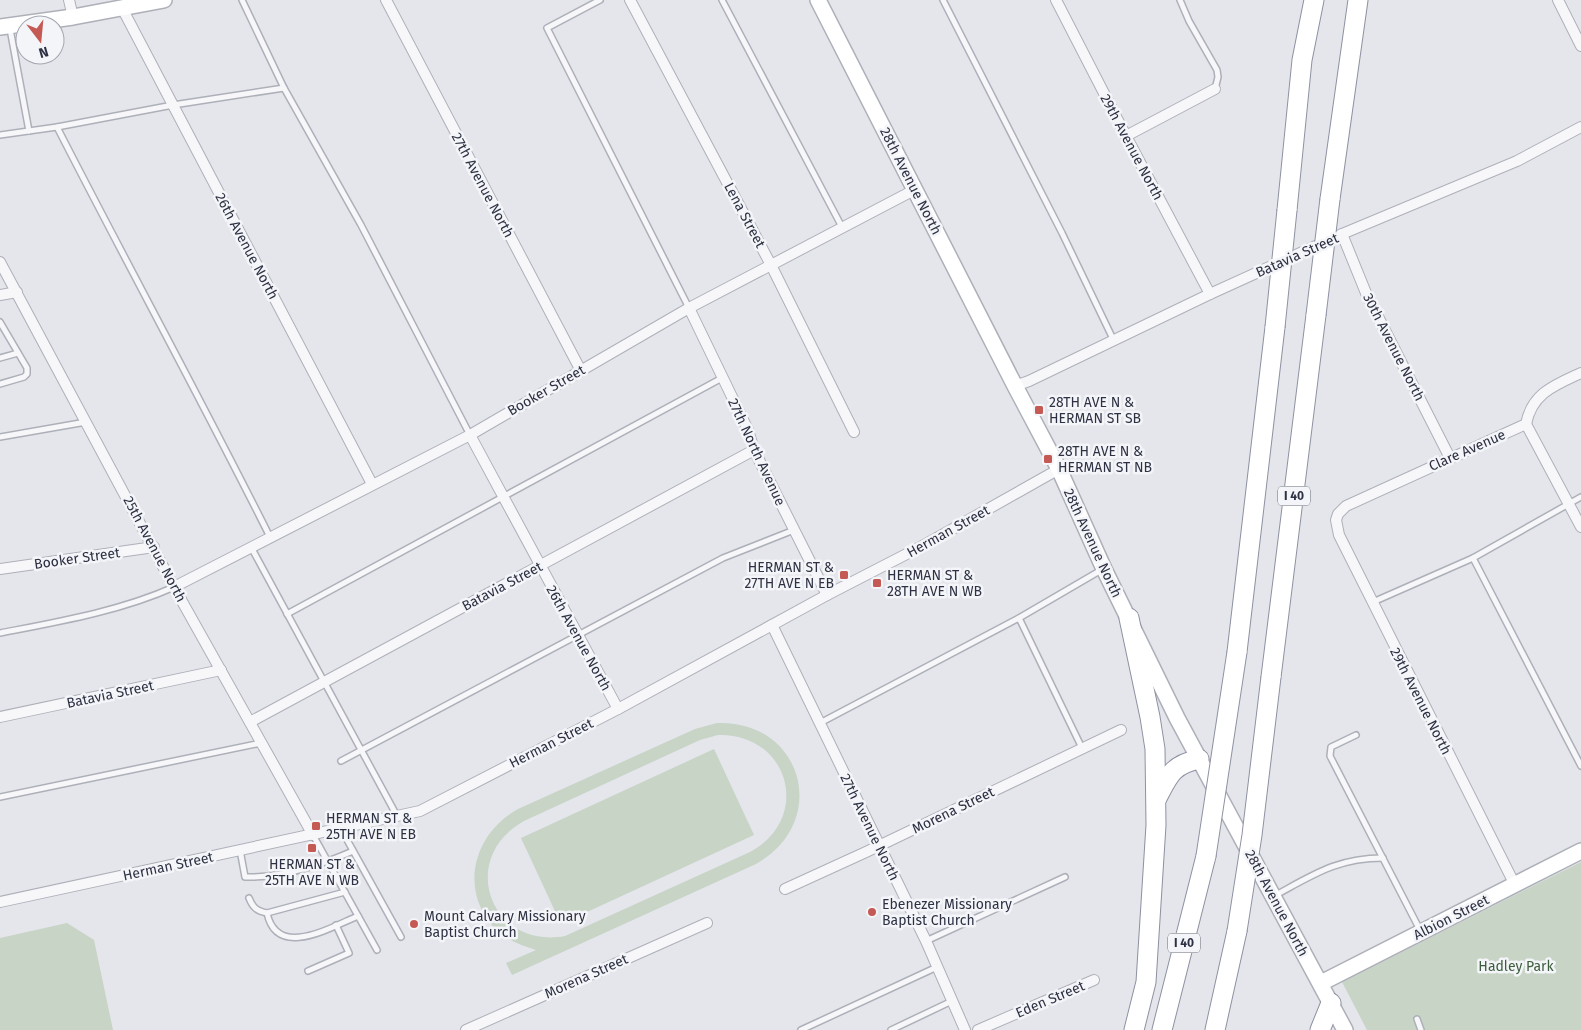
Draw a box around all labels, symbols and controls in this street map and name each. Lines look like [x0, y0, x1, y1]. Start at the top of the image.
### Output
north arrow [15, 15, 65, 65]
text: N [37, 43, 50, 61]
street label: 29th Avenue North [1096, 91, 1167, 203]
street label: 28th Avenue North [876, 125, 945, 238]
street label: 27th Avenue North [448, 130, 517, 241]
street label: Lena Street [720, 180, 769, 252]
street label: 26th Avenue North [211, 190, 282, 302]
street label: Batavia Street [1253, 229, 1342, 281]
street label: 30th Avenue North [1359, 291, 1428, 404]
street label: Booker Street [504, 361, 589, 419]
place label: 28TH AVE N & HERMAN ST SB [1049, 394, 1141, 427]
street label: 27th North Avenue [724, 396, 789, 509]
marker: 28TH AVE N & HERMAN ST SB [1033, 404, 1045, 416]
street label: Clare Avenue [1426, 426, 1508, 475]
place label: 28TH AVE N & HERMAN ST NB [1058, 443, 1152, 476]
marker: 28TH AVE N & HERMAN ST NB [1042, 453, 1054, 465]
street label: 28th Avenue North [1060, 486, 1125, 600]
road number: I 40 [1278, 486, 1310, 506]
street label: 25th Avenue North [119, 493, 190, 605]
street label: Herman Street [904, 501, 993, 561]
street label: Booker Street [33, 544, 122, 573]
street label: Batavia Street [459, 558, 546, 615]
place label: HERMAN ST & 27TH AVE N EB [744, 559, 834, 592]
place label: HERMAN ST & 28TH AVE N WB [887, 567, 982, 600]
marker: HERMAN ST & 27TH AVE N EB [838, 569, 850, 581]
marker: HERMAN ST & 28TH AVE N WB [871, 577, 883, 589]
street label: 26th Avenue North [543, 583, 615, 694]
street label: 29th Avenue North [1386, 645, 1455, 758]
street label: Batavia Street [65, 677, 156, 712]
street label: Herman Street [506, 715, 597, 772]
street label: 27th Avenue North [836, 771, 903, 883]
street label: Morena Street [909, 783, 998, 838]
place label: HERMAN ST & 25TH AVE N EB [326, 810, 416, 843]
marker: HERMAN ST & 25TH AVE N EB [310, 820, 322, 832]
marker: HERMAN ST & 25TH AVE N WB [306, 842, 318, 854]
street label: 28th Avenue North [1241, 847, 1312, 959]
street label: Herman Street [121, 848, 216, 884]
place label: HERMAN ST & 25TH AVE N WB [265, 856, 359, 889]
street label: Albion Street [1411, 891, 1493, 944]
place label: Ebenezer Missionary Baptist Church [882, 896, 1012, 929]
marker: Ebenezer Missionary Baptist Church [866, 906, 878, 918]
place label: Mount Calvary Missionary Baptist Church [424, 908, 586, 941]
marker: Mount Calvary Missionary Baptist Church [408, 918, 420, 930]
road number: I 40 [1168, 934, 1200, 952]
street label: Morena Street [542, 950, 631, 1002]
park label: Hadley Park [1478, 958, 1554, 975]
street label: Eden Street [1013, 977, 1088, 1022]

